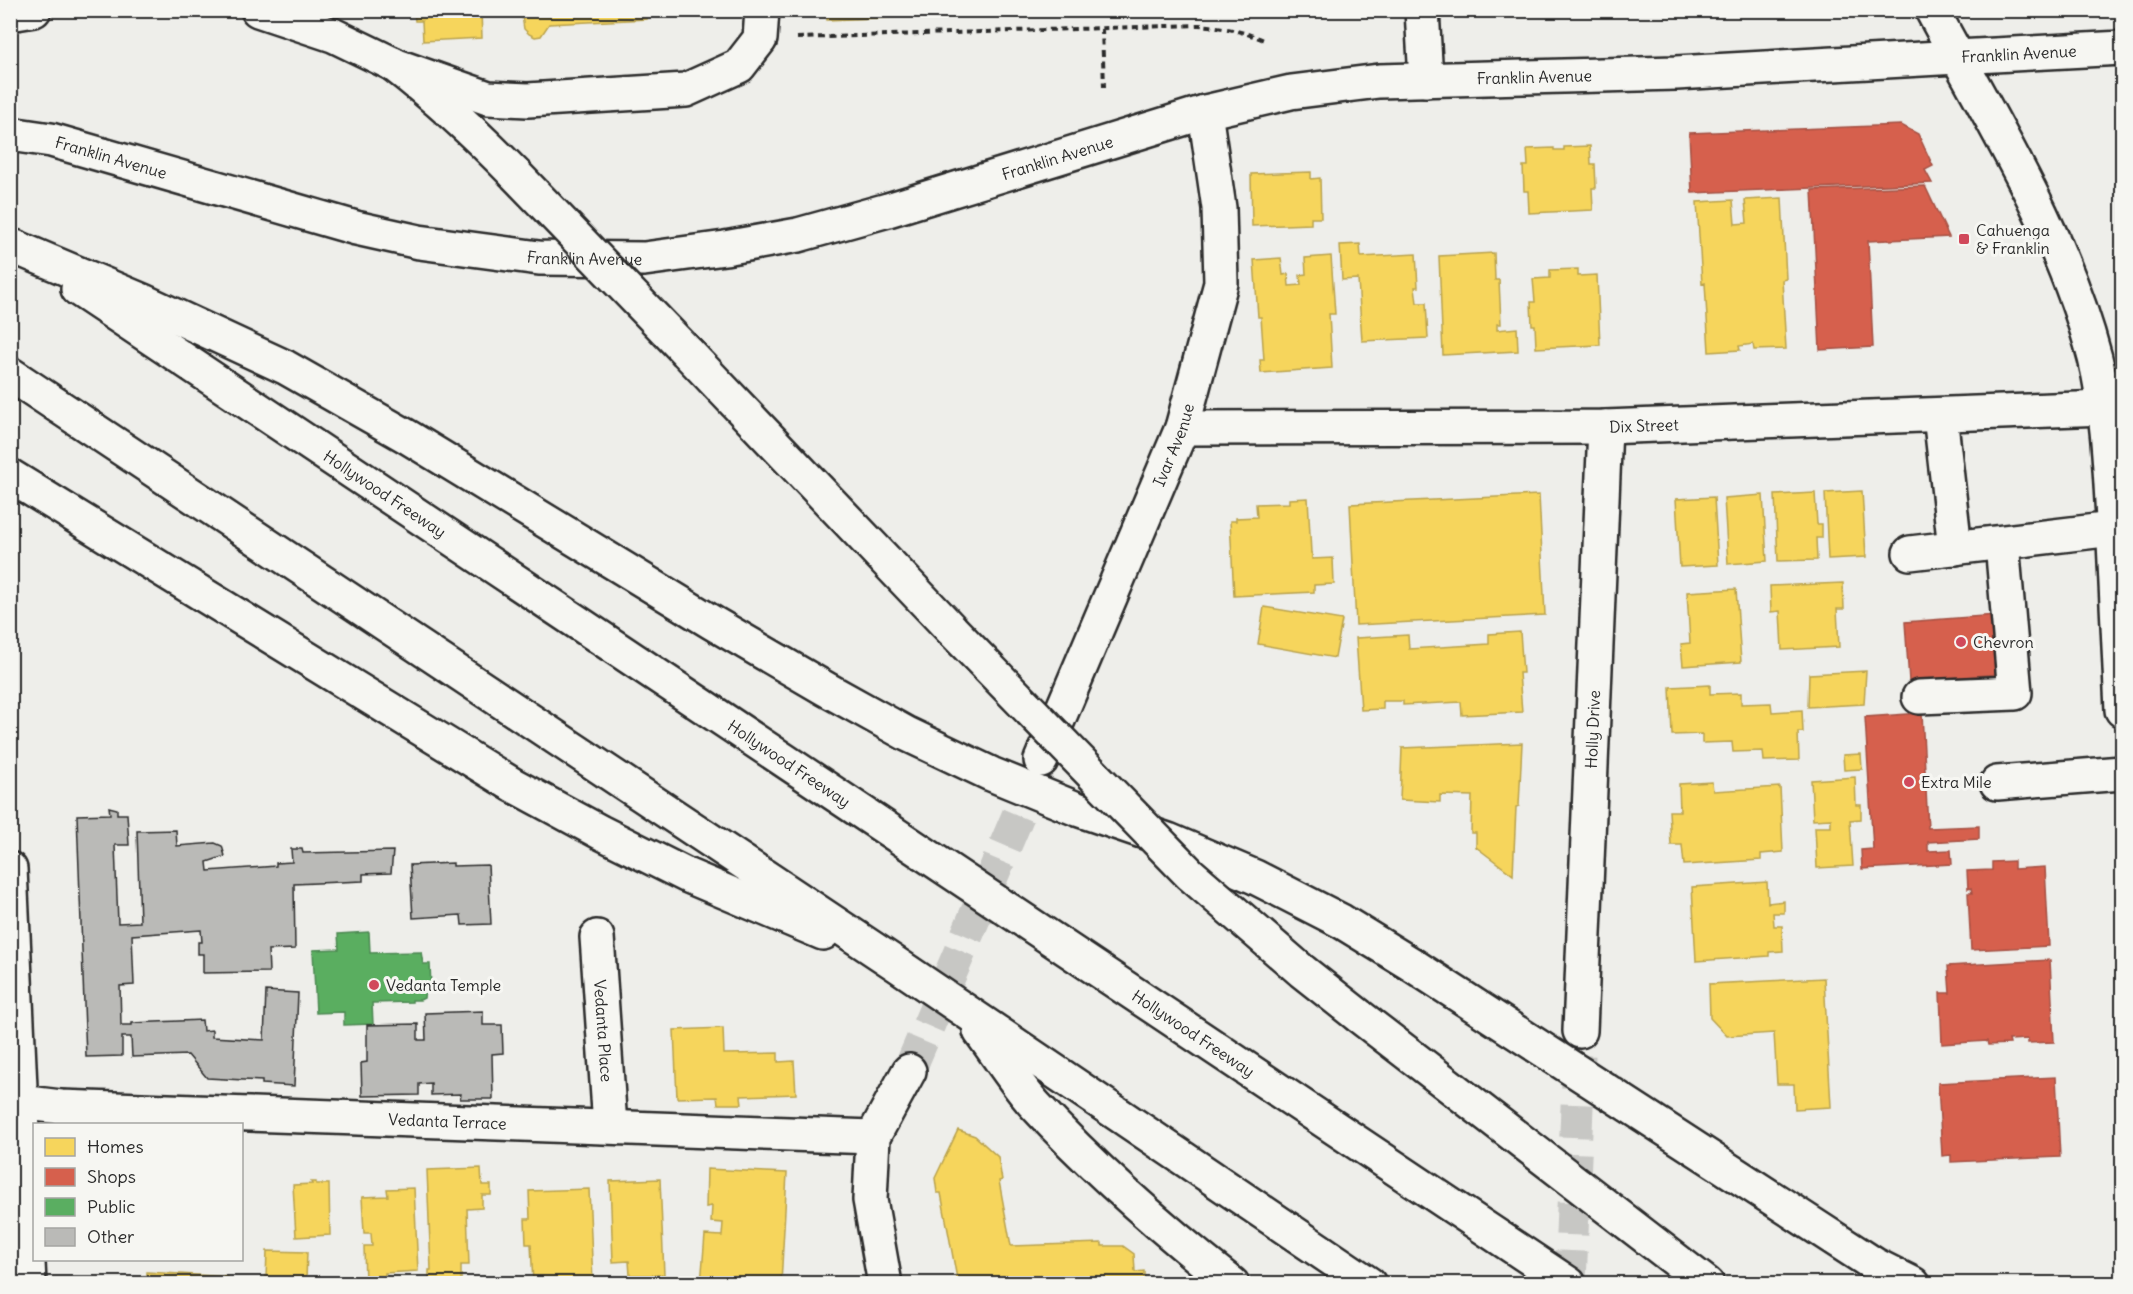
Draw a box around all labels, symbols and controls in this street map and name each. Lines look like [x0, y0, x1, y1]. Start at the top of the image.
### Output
street label: Franklin Avenue [1961, 40, 2077, 67]
street label: Franklin Avenue [1477, 65, 1592, 88]
street label: Franklin Avenue [999, 131, 1115, 184]
street label: Franklin Avenue [53, 132, 169, 183]
place label: Cahuenga & Franklin [1976, 220, 2050, 258]
marker: Cahuenga & Franklin [1957, 232, 1971, 246]
street label: Franklin Avenue [526, 246, 642, 269]
street label: Ivar Avenue [1148, 401, 1198, 489]
street label: Dix Street [1609, 414, 1680, 437]
street label: Hollywood Freeway [320, 446, 450, 542]
place label: Chevron [1973, 632, 2034, 652]
marker: Chevron [1954, 635, 1968, 649]
street label: Holly Drive [1581, 690, 1604, 769]
street label: Hollywood Freeway [724, 716, 854, 812]
place label: Extra Mile [1921, 772, 1992, 792]
marker: Extra Mile [1902, 775, 1916, 789]
place label: Vedanta Temple [386, 975, 501, 995]
marker: Vedanta Temple [367, 978, 381, 992]
street label: Vedanta Place [590, 979, 617, 1083]
street label: Hollywood Freeway [1128, 985, 1258, 1081]
street label: Vedanta Terrace [388, 1109, 507, 1133]
legend [33, 1123, 243, 1261]
text: Homes [87, 1135, 144, 1158]
text: Shops [87, 1165, 136, 1188]
text: Public [87, 1195, 136, 1218]
text: Other [87, 1225, 135, 1248]

